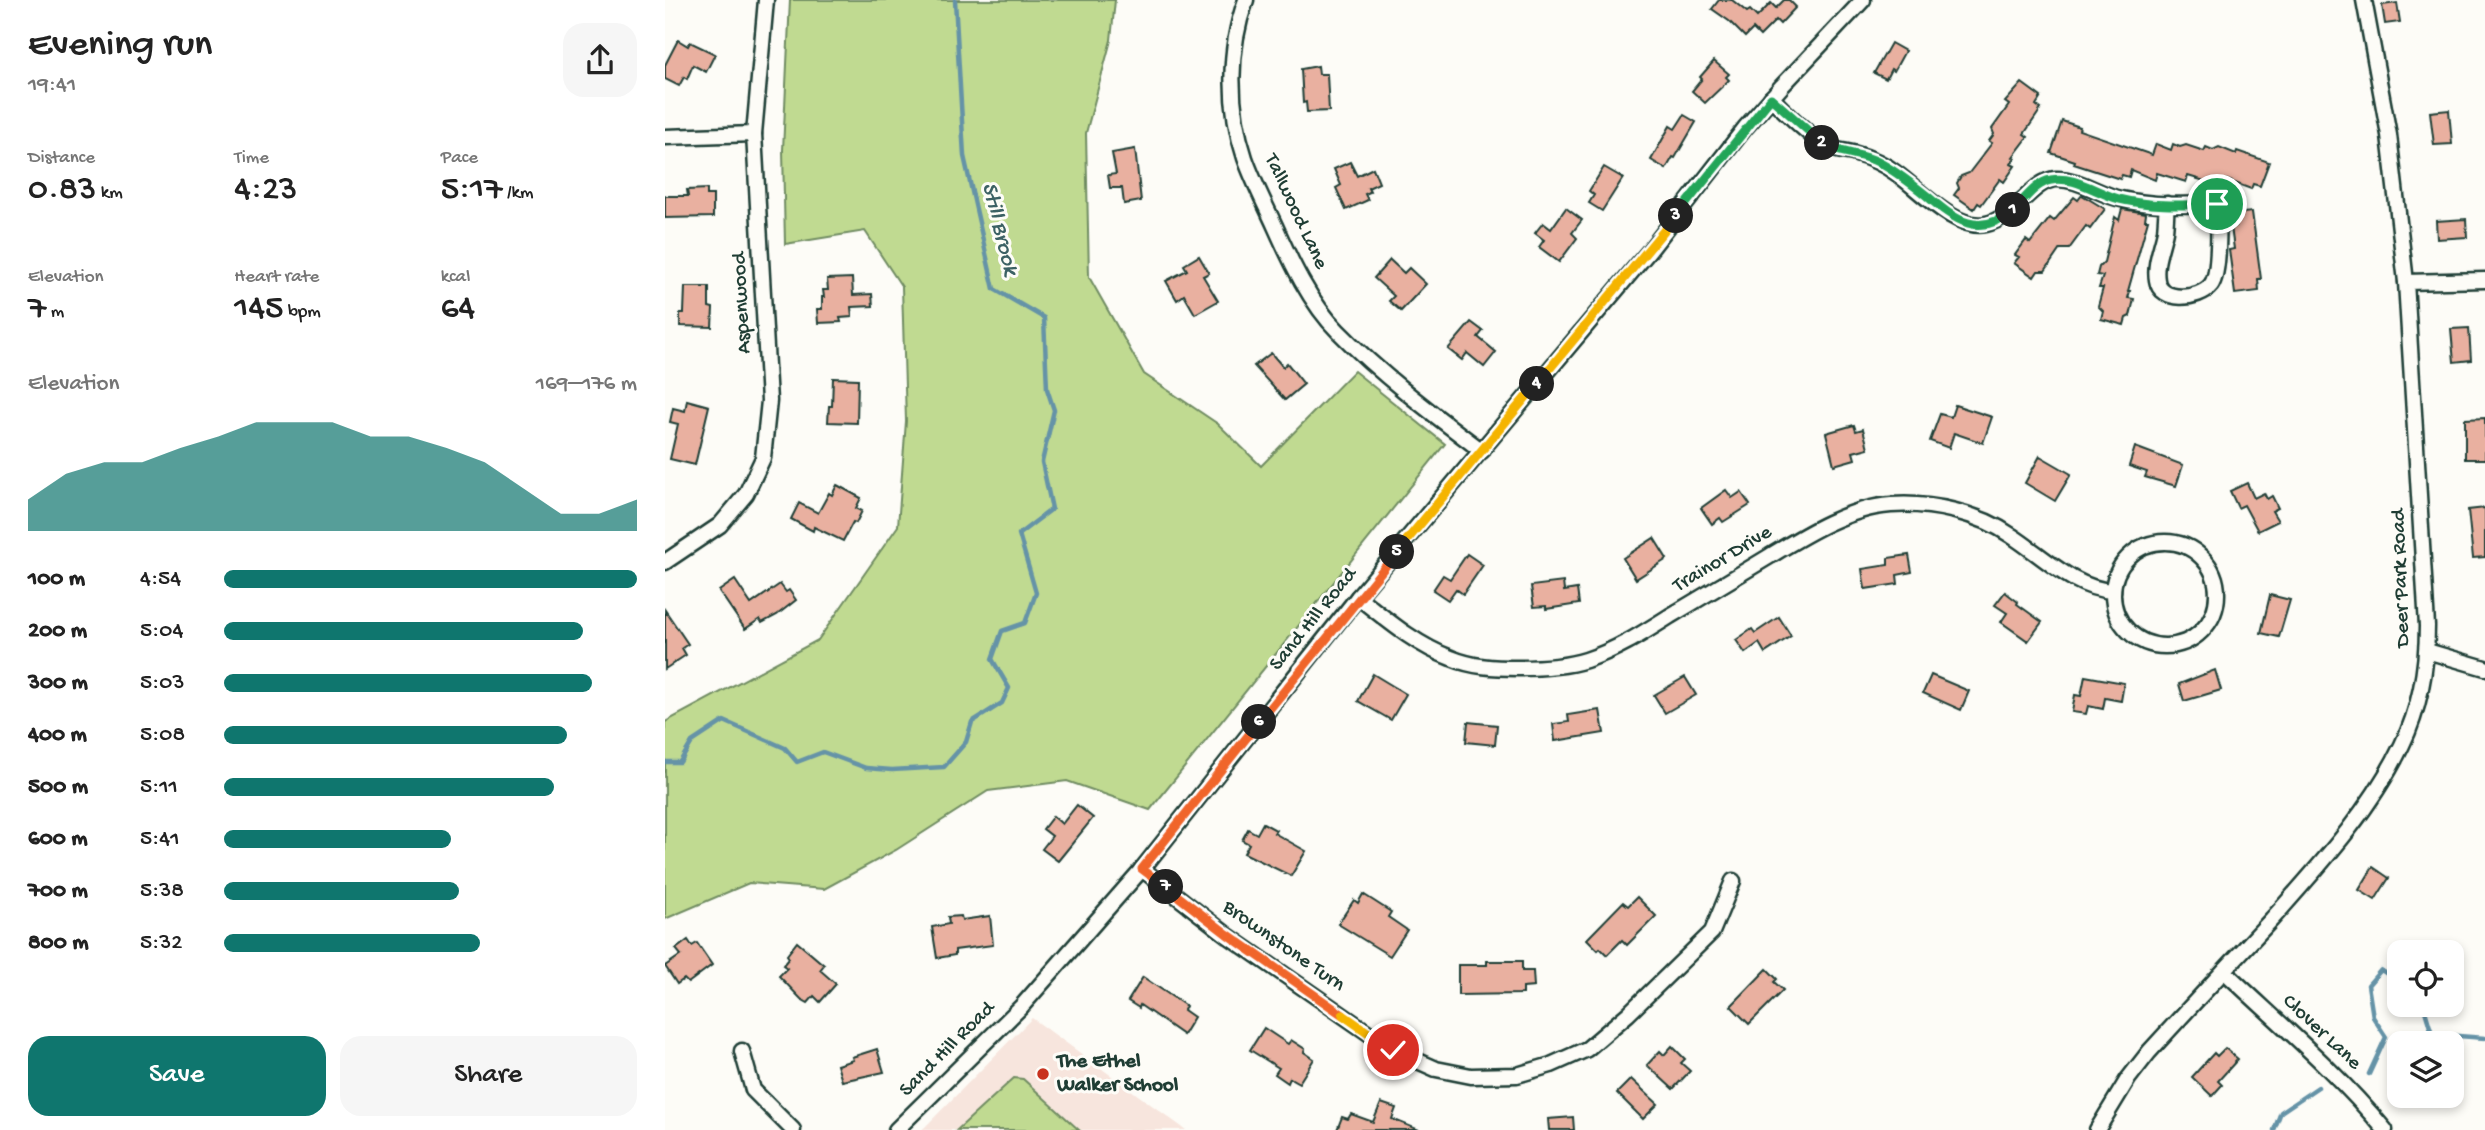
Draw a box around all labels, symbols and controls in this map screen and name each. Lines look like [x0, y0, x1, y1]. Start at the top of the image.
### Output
button: share [563, 23, 637, 97]
text: Evening run [28, 24, 212, 68]
text: 19:41 [28, 72, 76, 99]
pin: 2 [1805, 125, 1839, 160]
text: 2 [1817, 131, 1826, 154]
text: Distance [28, 147, 95, 170]
text: Time [234, 147, 269, 170]
text: Pace [441, 147, 478, 170]
street label: Tallwood Lane [1257, 149, 1333, 275]
text: 0.83 [28, 170, 96, 211]
text: 4:23 [234, 170, 297, 211]
text: 5:17 [441, 170, 502, 211]
pin [2187, 174, 2247, 234]
water label: Still Brook [974, 180, 1024, 281]
text: km [96, 182, 123, 205]
text: /km [502, 182, 533, 205]
icon: arrive [2198, 185, 2236, 223]
pin: 1 [1995, 192, 2031, 228]
pin: 3 [1658, 198, 1693, 234]
text: 1 [2009, 198, 2016, 221]
text: 3 [1671, 204, 1680, 227]
street label: Aspenwood [728, 250, 758, 354]
text: Elevation [28, 266, 104, 289]
text: Heart rate [234, 266, 319, 289]
text: kcal [441, 266, 470, 289]
text: 7 [28, 289, 46, 330]
text: 145 [234, 289, 283, 330]
text: 64 [441, 289, 475, 330]
text: m [46, 301, 64, 324]
text: bpm [283, 301, 321, 324]
pin: 4 [1519, 366, 1555, 402]
text: Elevation [28, 371, 119, 398]
text: 169–176 m [536, 371, 637, 398]
text: 4 [1532, 372, 1541, 395]
street label: Deer Park Road [2387, 507, 2417, 650]
street label: Trainor Drive [1668, 520, 1778, 600]
pin: 5 [1379, 534, 1415, 570]
text: 5 [1392, 540, 1402, 563]
street label: Sand Hill Road [1265, 562, 1364, 677]
text: 100 m [28, 566, 85, 593]
text: 4:54 [140, 566, 181, 593]
text: 200 m [28, 618, 87, 645]
text: 5:04 [140, 618, 183, 645]
text: 300 m [28, 670, 88, 697]
text: 5:03 [140, 670, 184, 697]
pin: 6 [1241, 704, 1277, 740]
text: 6 [1254, 710, 1263, 733]
text: 400 m [28, 722, 87, 749]
text: 5:08 [140, 722, 185, 749]
text: 500 m [28, 774, 88, 801]
text: 5:11 [140, 774, 178, 801]
text: 600 m [28, 826, 88, 853]
text: 5:41 [140, 826, 180, 853]
pin: 7 [1149, 870, 1183, 904]
text: 7 [1161, 875, 1170, 898]
text: 700 m [28, 878, 88, 905]
text: 5:38 [140, 878, 184, 905]
street label: Brownstone Turn [1216, 895, 1349, 998]
text: 800 m [28, 930, 89, 957]
text: 5:32 [140, 930, 183, 957]
map controls [2387, 940, 2464, 1108]
button: locate [2387, 940, 2464, 1017]
street label: Clover Lane [2276, 990, 2367, 1077]
street label: Sand Hill Road [895, 996, 1002, 1103]
pin [1363, 1020, 1423, 1080]
icon: check [1374, 1031, 1412, 1069]
button: layers [2387, 1031, 2464, 1108]
button: Save [28, 1036, 326, 1116]
button: Share [340, 1036, 637, 1116]
place label: The Ethel Walker School [1055, 1050, 1179, 1099]
marker: The Ethel Walker School [1035, 1066, 1051, 1082]

